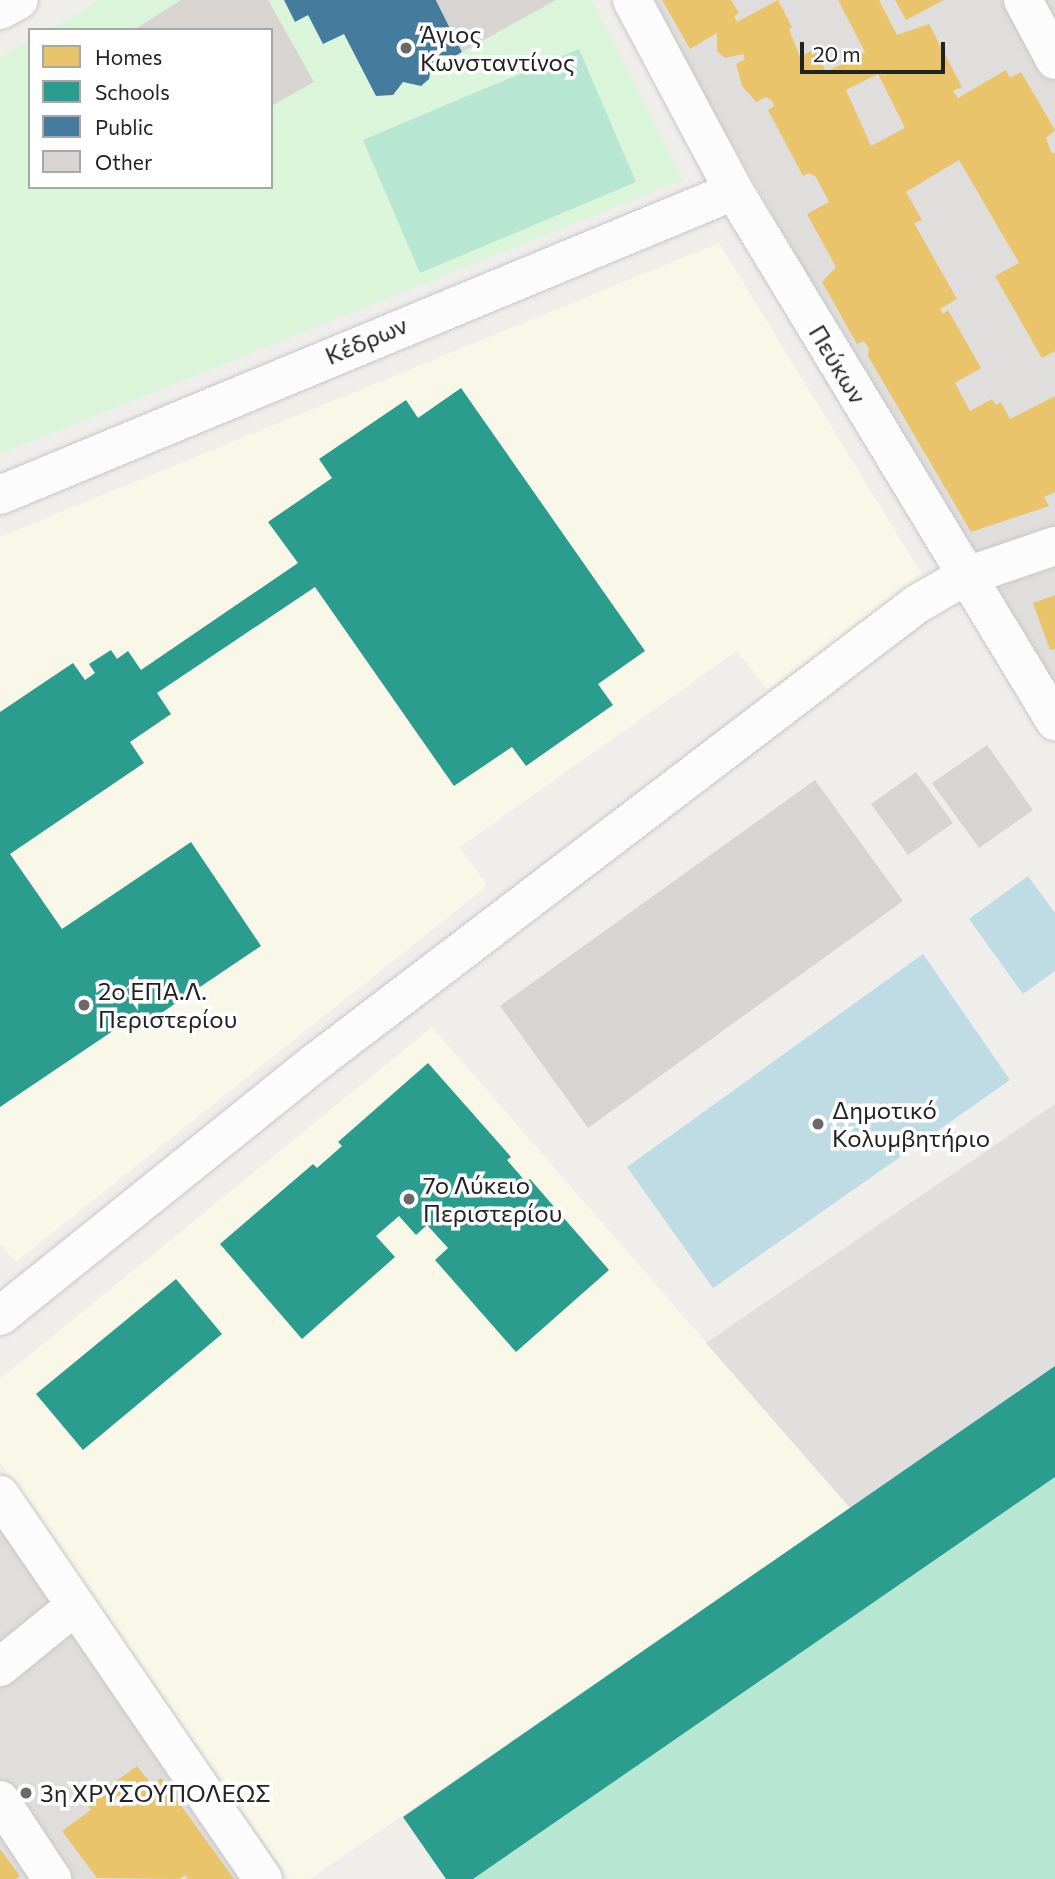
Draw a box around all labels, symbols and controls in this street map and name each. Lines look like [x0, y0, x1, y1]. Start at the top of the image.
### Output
place label: Άγιος Κωνσταντίνος [420, 20, 575, 76]
legend [28, 28, 273, 189]
scale bar [803, 28, 948, 72]
marker: Άγιος Κωνσταντίνος [398, 40, 414, 56]
text: 20 m [813, 41, 861, 66]
text: Homes [95, 44, 162, 69]
text: Schools [95, 79, 170, 104]
text: Public [95, 114, 153, 139]
text: Other [95, 149, 152, 174]
street label: Κέδρων [321, 310, 411, 370]
street label: Πεύκων [803, 320, 873, 408]
place label: 2ο ΕΠΑ.Λ. Περιστερίου [98, 977, 237, 1033]
marker: 2ο ΕΠΑ.Λ. Περιστερίου [76, 997, 92, 1013]
place label: Δημοτικό Κολυμβητήριο [832, 1096, 990, 1152]
marker: Δημοτικό Κολυμβητήριο [810, 1116, 826, 1132]
place label: 7ο Λύκειο Περιστερίου [423, 1171, 562, 1227]
marker: 7ο Λύκειο Περιστερίου [401, 1191, 417, 1207]
place label: 3η ΧΡΥΣΟΥΠΟΛΕΩΣ [40, 1779, 271, 1807]
marker: 3η ΧΡΥΣΟΥΠΟΛΕΩΣ [18, 1785, 34, 1801]

